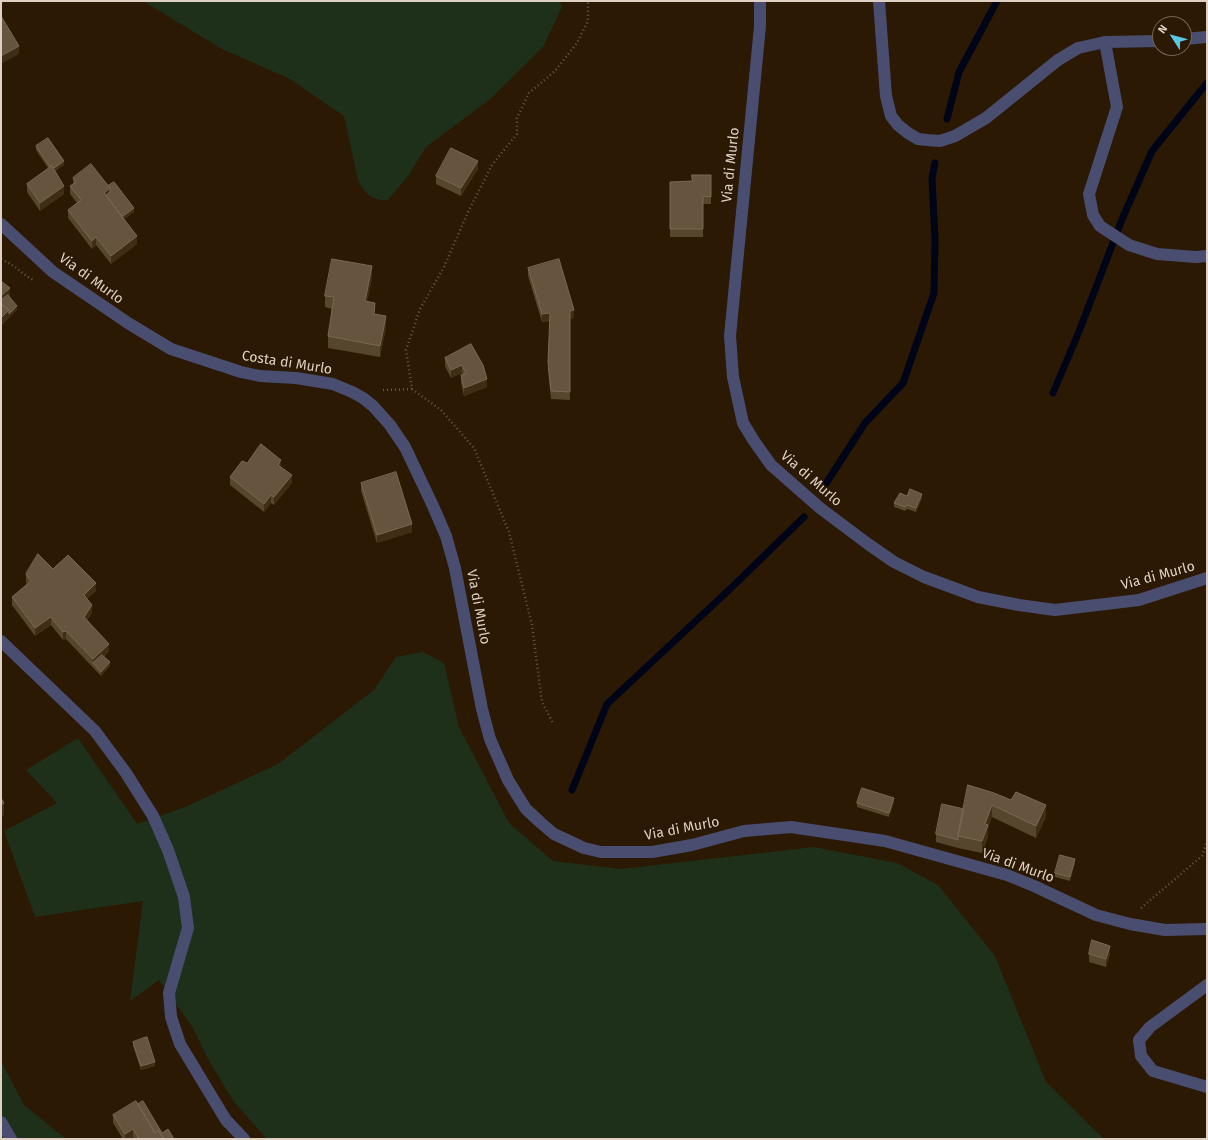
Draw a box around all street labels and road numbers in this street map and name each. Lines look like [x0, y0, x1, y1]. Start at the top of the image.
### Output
street label: Via di Murlo [719, 126, 743, 204]
street label: Via di Murlo [55, 250, 127, 308]
street label: Costa di Murlo [241, 348, 333, 378]
street label: Via di Murlo [777, 448, 845, 510]
street label: Via di Murlo [1119, 558, 1197, 594]
street label: Via di Murlo [463, 568, 493, 646]
street label: Via di Murlo [643, 814, 721, 844]
street label: Via di Murlo [980, 845, 1056, 887]

